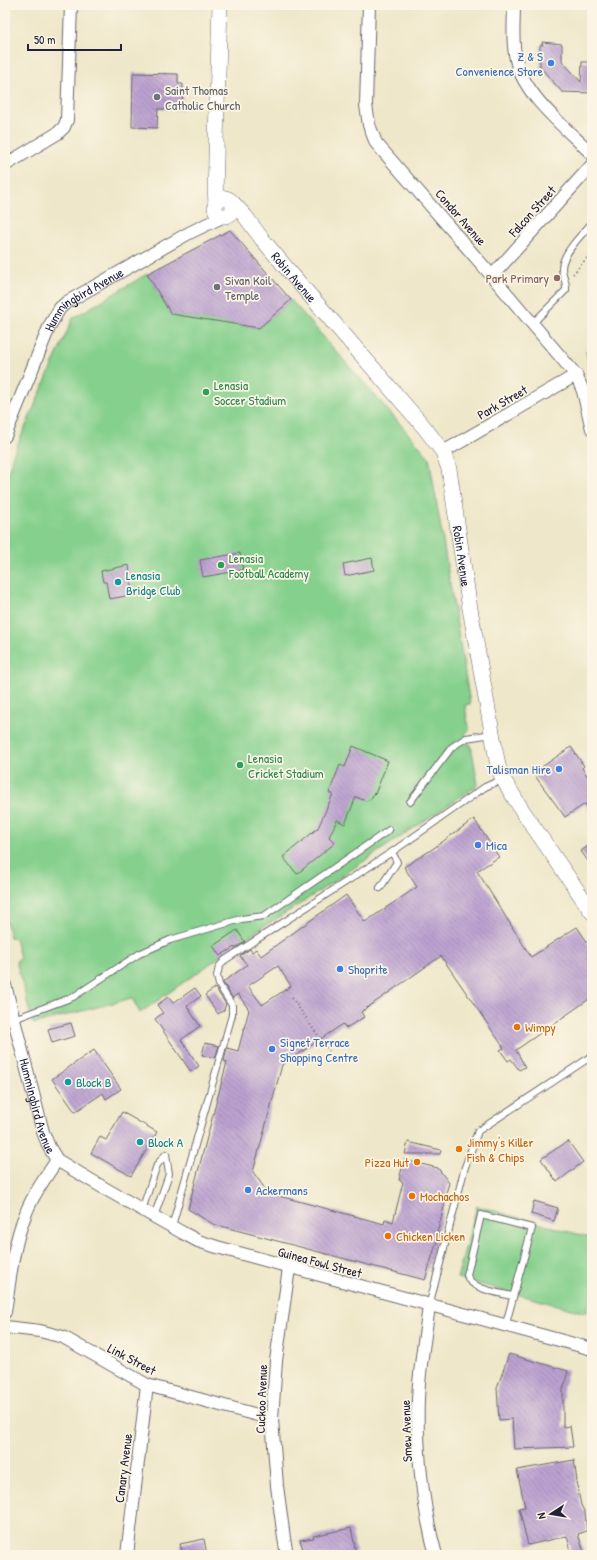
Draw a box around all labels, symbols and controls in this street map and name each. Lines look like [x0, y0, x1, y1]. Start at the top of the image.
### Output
scale bar [28, 26, 121, 52]
text: 50 m [34, 31, 55, 48]
place label: Z & S Convenience Store [455, 47, 543, 80]
marker: Z & S Convenience Store [546, 58, 556, 68]
place label: Saint Thomas Catholic Church [165, 81, 241, 114]
marker: Saint Thomas Catholic Church [152, 92, 162, 102]
street label: Falcon Street [504, 181, 560, 241]
street label: Condor Avenue [431, 185, 491, 249]
street label: Robin Avenue [267, 248, 321, 306]
street label: Hummingbird Avenue [39, 263, 127, 334]
place label: Park Primary [486, 269, 549, 287]
place label: Sivan Koil Temple [225, 271, 272, 304]
marker: Park Primary [552, 273, 562, 283]
marker: Sivan Koil Temple [212, 282, 222, 292]
place label: Lenasia Soccer Stadium [214, 376, 286, 409]
street label: Park Street [474, 380, 531, 424]
marker: Lenasia Soccer Stadium [201, 387, 211, 397]
street label: Robin Avenue [449, 524, 475, 588]
place label: Lenasia Football Academy [228, 549, 309, 582]
marker: Lenasia Football Academy [216, 560, 226, 570]
place label: Lenasia Bridge Club [126, 566, 181, 599]
marker: Lenasia Bridge Club [113, 577, 123, 587]
place label: Lenasia Cricket Stadium [248, 749, 324, 782]
marker: Lenasia Cricket Stadium [235, 760, 245, 770]
place label: Talisman Hire [486, 760, 551, 778]
marker: Talisman Hire [554, 764, 564, 774]
place label: Mica [486, 836, 507, 854]
marker: Mica [473, 840, 483, 850]
place label: Shoprite [348, 960, 388, 978]
marker: Shoprite [335, 964, 345, 974]
place label: Wimpy [525, 1018, 556, 1036]
marker: Wimpy [512, 1022, 522, 1032]
place label: Signet Terrace Shopping Centre [280, 1033, 358, 1066]
marker: Signet Terrace Shopping Centre [267, 1044, 277, 1054]
street label: Hummingbird Avenue [15, 1056, 60, 1157]
place label: Block B [76, 1073, 112, 1091]
marker: Block B [63, 1077, 73, 1087]
place label: Block A [148, 1133, 184, 1151]
place label: Jimmy's Killer Fish & Chips [466, 1133, 534, 1166]
marker: Block A [135, 1137, 145, 1147]
marker: Jimmy's Killer Fish & Chips [454, 1144, 464, 1154]
place label: Pizza Hut [365, 1153, 410, 1171]
marker: Pizza Hut [412, 1157, 422, 1167]
place label: Ackermans [256, 1181, 308, 1199]
marker: Ackermans [243, 1185, 253, 1195]
place label: Mochachos [420, 1187, 469, 1205]
marker: Mochachos [407, 1191, 417, 1201]
place label: Chicken Licken [396, 1227, 465, 1245]
marker: Chicken Licken [383, 1231, 393, 1241]
street label: Guinea Fowl Street [276, 1242, 365, 1282]
street label: Link Street [105, 1339, 160, 1379]
street label: Cuckoo Avenue [251, 1364, 271, 1434]
street label: Smew Avenue [396, 1400, 416, 1462]
street label: Canary Avenue [110, 1432, 136, 1504]
north arrow [531, 1494, 571, 1534]
text: N [534, 1512, 549, 1520]

